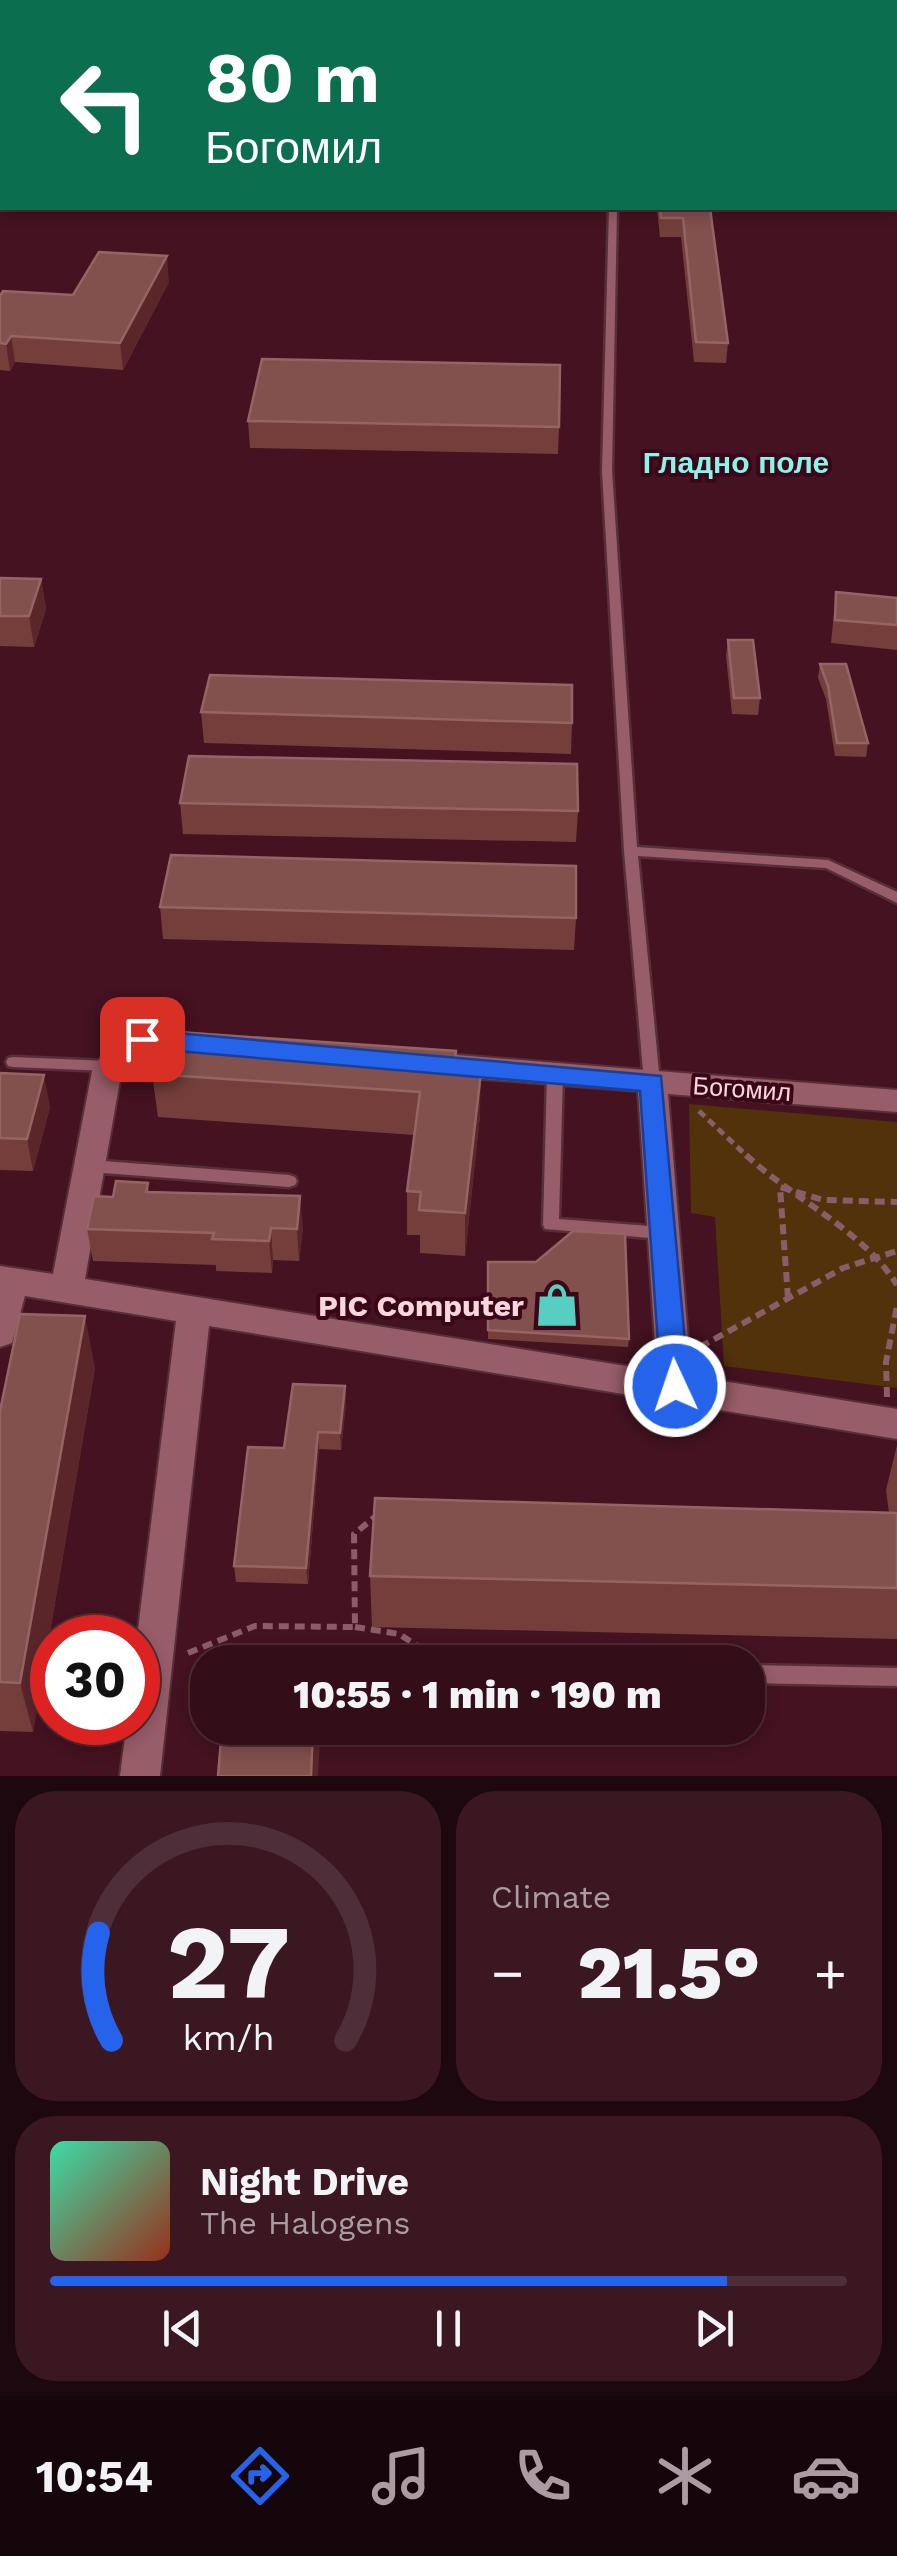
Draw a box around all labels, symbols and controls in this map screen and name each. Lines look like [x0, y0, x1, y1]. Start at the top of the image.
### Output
text: 80 m [205, 37, 380, 119]
icon: left [40, 40, 170, 170]
text: Богомил [205, 121, 382, 174]
district label: Гладно поле [643, 445, 829, 480]
pin [100, 997, 185, 1082]
icon: arrive [115, 1012, 170, 1067]
street label: Богомил [692, 1071, 792, 1107]
shop icon: PIC Computer [533, 1281, 581, 1329]
place label: PIC Computer [318, 1288, 524, 1323]
position arrow [623, 1334, 727, 1438]
speed limit sign: 30 [30, 1615, 160, 1745]
text: 10:55 · 1 min · 190 m [293, 1673, 662, 1717]
text: Climate [491, 1878, 611, 1916]
text: 27 [166, 1901, 290, 2023]
text: 21.5° [578, 1928, 760, 2016]
text: − [491, 1941, 524, 2005]
text: + [814, 1941, 847, 2005]
text: km/h [182, 2017, 274, 2059]
text: Night Drive [200, 2160, 409, 2204]
text: The Halogens [200, 2204, 410, 2242]
icon: previous [155, 2301, 210, 2356]
icon: pause [421, 2301, 476, 2356]
icon: next [687, 2301, 742, 2356]
icon: directions [225, 2441, 295, 2511]
icon: music [366, 2441, 436, 2511]
icon: phone [508, 2441, 578, 2511]
icon: climate [650, 2441, 720, 2511]
icon: car [791, 2441, 861, 2511]
text: 10:54 [36, 2450, 153, 2503]

